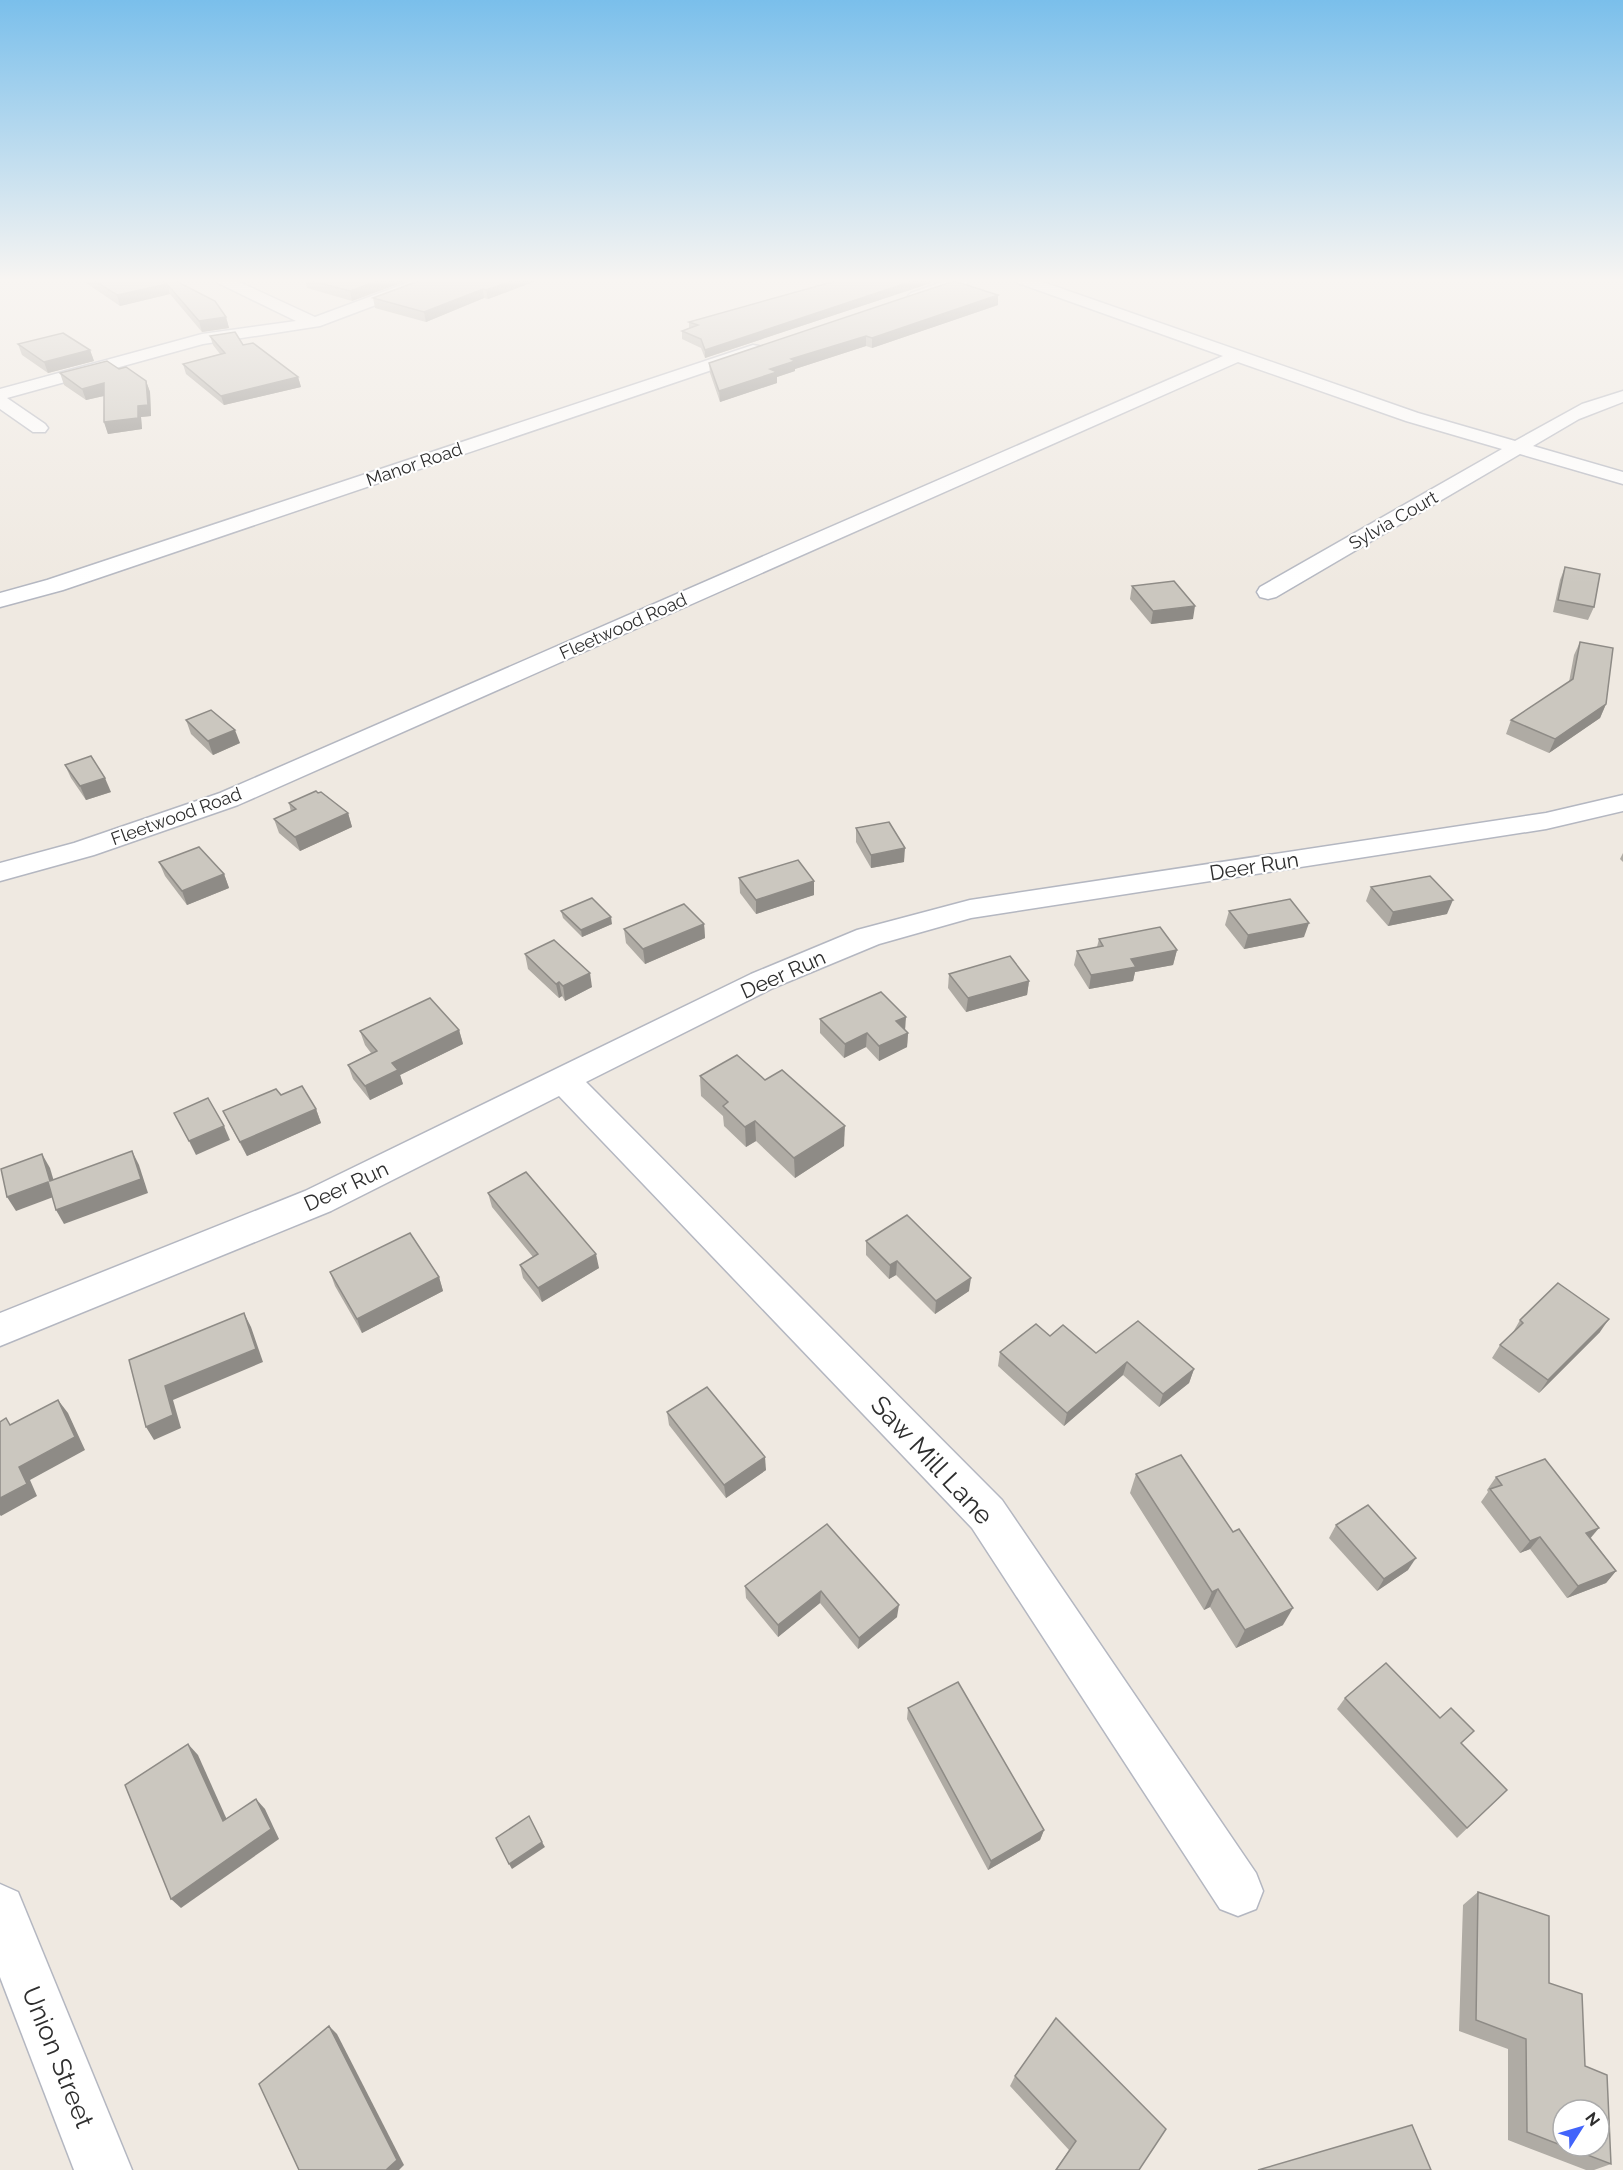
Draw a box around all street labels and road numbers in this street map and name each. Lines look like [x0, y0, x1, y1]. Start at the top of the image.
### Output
street label: Manor Road [363, 438, 465, 490]
street label: Sylvia Court [1345, 486, 1441, 554]
street label: Fleetwood Road [556, 588, 690, 664]
street label: Fleetwood Road [108, 783, 244, 849]
street label: Deer Run [1208, 847, 1300, 885]
street label: Deer Run [737, 944, 829, 1004]
street label: Deer Run [300, 1156, 392, 1216]
street label: Saw Mill Lane [865, 1390, 999, 1530]
street label: Union Street [16, 1982, 100, 2132]

